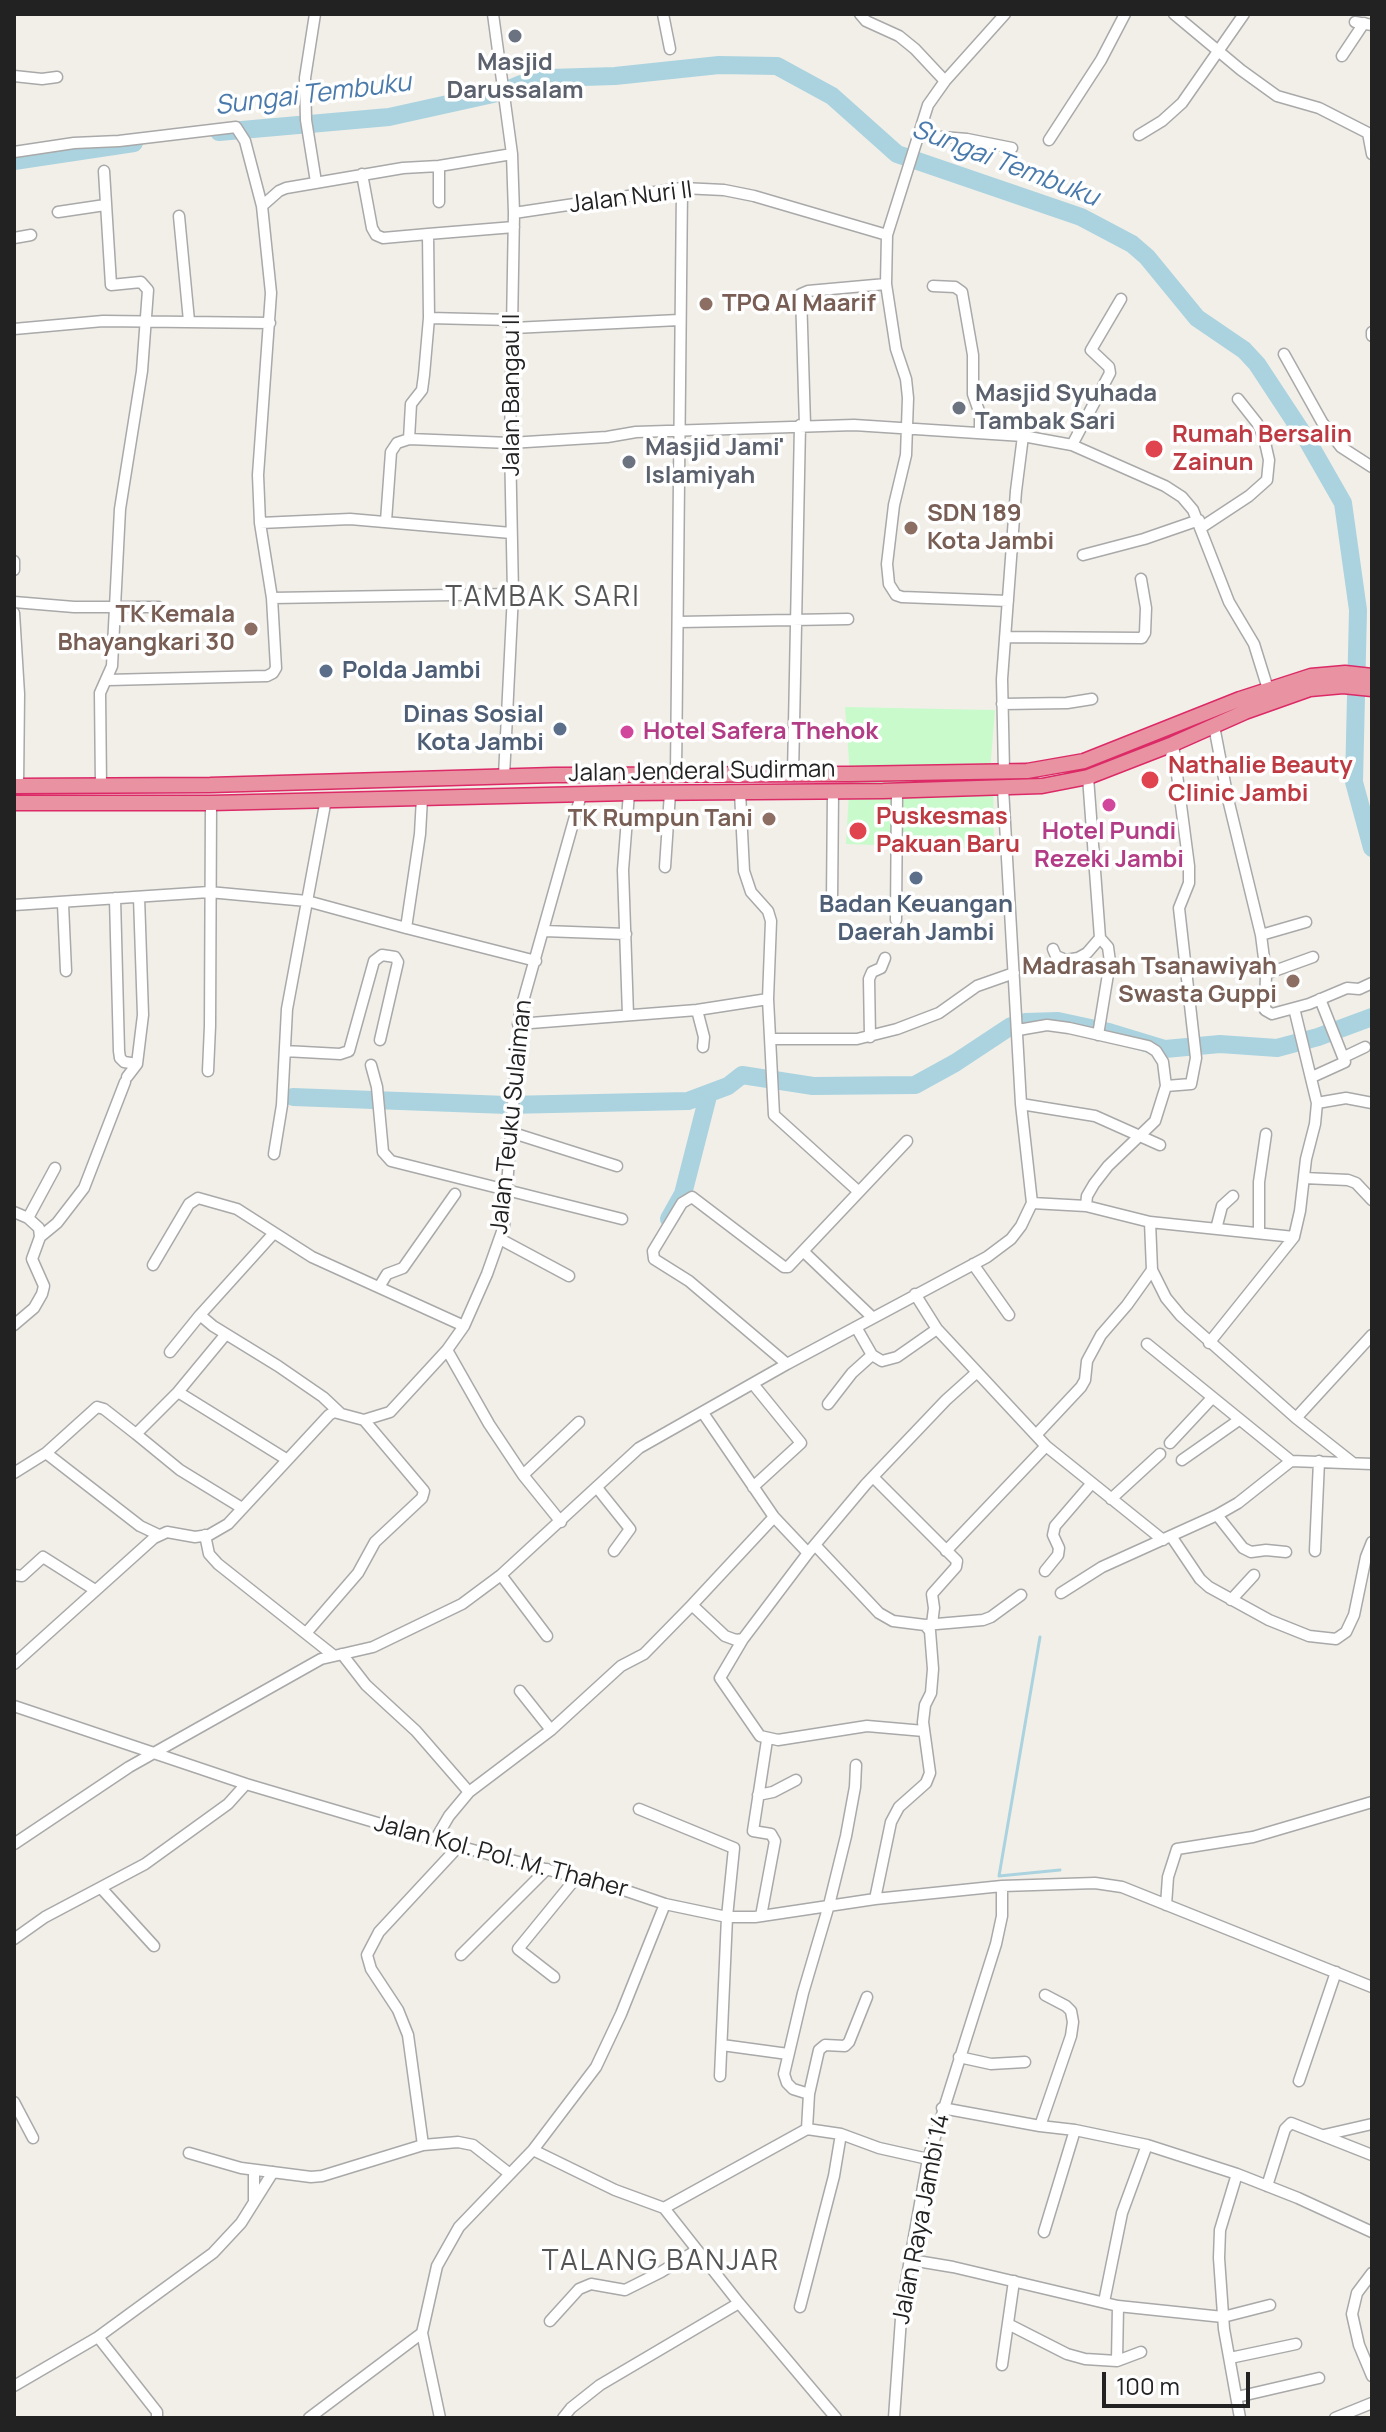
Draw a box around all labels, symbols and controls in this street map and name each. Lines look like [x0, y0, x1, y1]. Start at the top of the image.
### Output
marker: Masjid Darussalam [506, 27, 524, 45]
place label: Masjid Darussalam [446, 49, 584, 105]
water label: Sungai Tembuku [213, 67, 413, 123]
water label: Sungai Tembuku [907, 114, 1103, 214]
street label: Jalan Nuri II [568, 176, 694, 220]
place label: TPQ Al Maarif [722, 290, 876, 318]
marker: TPQ Al Maarif [697, 295, 715, 313]
street label: Jalan Bangau II [498, 314, 526, 476]
place label: Masjid Syuhada Tambak Sari [975, 380, 1157, 436]
marker: Masjid Syuhada Tambak Sari [950, 399, 968, 417]
place label: Rumah Bersalin Zainun [1172, 421, 1352, 477]
place label: Masjid Jami' Islamiyah [645, 434, 785, 490]
marker: Rumah Bersalin Zainun [1143, 438, 1165, 460]
marker: Masjid Jami' Islamiyah [620, 453, 638, 471]
place label: SDN 189 Kota Jambi [927, 500, 1054, 556]
marker: SDN 189 Kota Jambi [902, 519, 920, 537]
district label: TAMBAK SARI [445, 581, 641, 615]
place label: TK Kemala Bhayangkari 30 [58, 601, 235, 657]
marker: TK Kemala Bhayangkari 30 [242, 620, 260, 638]
place label: Polda Jambi [342, 657, 481, 685]
marker: Polda Jambi [317, 662, 335, 680]
place label: Dinas Sosial Kota Jambi [403, 701, 544, 757]
place label: Hotel Safera Thehok [643, 718, 878, 746]
marker: Dinas Sosial Kota Jambi [551, 720, 569, 738]
marker: Hotel Safera Thehok [618, 723, 636, 741]
place label: Nathalie Beauty Clinic Jambi [1168, 752, 1353, 808]
street label: Jalan Jenderal Sudirman [568, 755, 836, 789]
marker: Nathalie Beauty Clinic Jambi [1139, 769, 1161, 791]
marker: Hotel Pundi Rezeki Jambi [1100, 796, 1118, 814]
place label: Puskesmas Pakuan Baru [876, 803, 1020, 859]
place label: TK Rumpun Tani [568, 805, 753, 833]
marker: TK Rumpun Tani [760, 810, 778, 828]
place label: Hotel Pundi Rezeki Jambi [1034, 818, 1184, 874]
marker: Puskesmas Pakuan Baru [847, 820, 869, 842]
marker: Badan Keuangan Daerah Jambi [907, 869, 925, 887]
place label: Badan Keuangan Daerah Jambi [819, 891, 1013, 947]
place label: Madrasah Tsanawiyah Swasta Guppi [1022, 953, 1277, 1009]
marker: Madrasah Tsanawiyah Swasta Guppi [1284, 972, 1302, 990]
street label: Jalan Teuku Sulaiman [485, 998, 539, 1236]
street label: Jalan Kol. Pol. M. Thaher [371, 1809, 631, 1905]
street label: Jalan Raya Jambi 14 [888, 2111, 956, 2327]
district label: TALANG BANJAR [542, 2245, 780, 2279]
scale bar [1106, 2356, 1254, 2406]
text: 100 m [1116, 2369, 1180, 2402]

